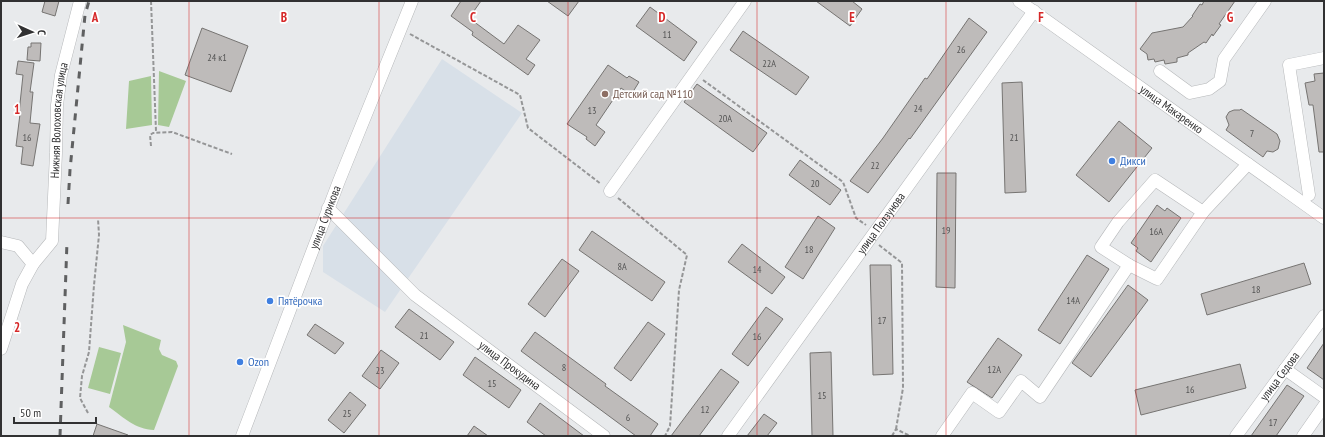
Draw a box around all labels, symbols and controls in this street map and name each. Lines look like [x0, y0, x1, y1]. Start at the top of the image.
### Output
text: A [91, 9, 99, 26]
text: B [281, 9, 287, 26]
text: C [470, 9, 476, 26]
text: D [659, 9, 666, 26]
text: E [849, 9, 855, 26]
text: F [1038, 9, 1044, 26]
text: G [1227, 9, 1234, 26]
north arrow [12, 12, 52, 52]
house number: 11 [663, 28, 672, 41]
text: С [35, 30, 49, 35]
house number: 26 [957, 43, 966, 56]
house number: 24 к1 [207, 51, 227, 64]
house number: 22А [762, 57, 776, 70]
street label: Нижняя Волоховская улица [47, 60, 71, 179]
street label: улица Макаренко [1137, 81, 1206, 137]
place label: Детский сад №110 [613, 86, 693, 101]
marker: Детский сад №110 [600, 89, 610, 99]
text: 1 [14, 101, 20, 118]
house number: 24 [914, 102, 923, 115]
house number: 13 [588, 104, 597, 117]
house number: 20А [718, 112, 732, 125]
house number: 7 [1250, 127, 1254, 140]
house number: 16 [23, 131, 32, 144]
house number: 21 [1010, 131, 1019, 144]
place label: Дикси [1120, 153, 1146, 168]
marker: Дикси [1107, 156, 1117, 166]
house number: 22 [871, 159, 880, 172]
house number: 20 [811, 177, 820, 190]
street label: улица Сурикова [306, 183, 344, 251]
street label: улица Ползунова [853, 189, 908, 257]
house number: 19 [942, 224, 951, 237]
house number: 16А [1149, 225, 1163, 238]
house number: 18 [805, 243, 814, 256]
house number: 8А [617, 260, 627, 273]
house number: 14 [753, 263, 762, 276]
house number: 18 [1252, 283, 1261, 296]
place label: Пятёрочка [278, 293, 322, 308]
house number: 14А [1066, 294, 1080, 307]
marker: Пятёрочка [265, 296, 275, 306]
house number: 17 [878, 314, 887, 327]
text: 2 [14, 319, 20, 336]
house number: 21 [420, 329, 429, 342]
house number: 16 [753, 330, 762, 343]
street label: улица Прокудина [476, 337, 544, 393]
street label: улица Седова [1256, 348, 1302, 404]
place label: Ozon [248, 354, 269, 369]
marker: Ozon [235, 357, 245, 367]
house number: 8 [562, 361, 566, 374]
house number: 12А [987, 363, 1001, 376]
house number: 23 [376, 364, 385, 377]
house number: 15 [488, 377, 497, 390]
house number: 16 [1186, 383, 1195, 396]
house number: 15 [818, 389, 827, 402]
scale bar [14, 399, 96, 425]
house number: 12 [701, 403, 710, 416]
text: 50 m [20, 405, 41, 420]
house number: 25 [343, 407, 352, 420]
house number: 6 [626, 411, 631, 424]
house number: 17 [1269, 416, 1278, 429]

